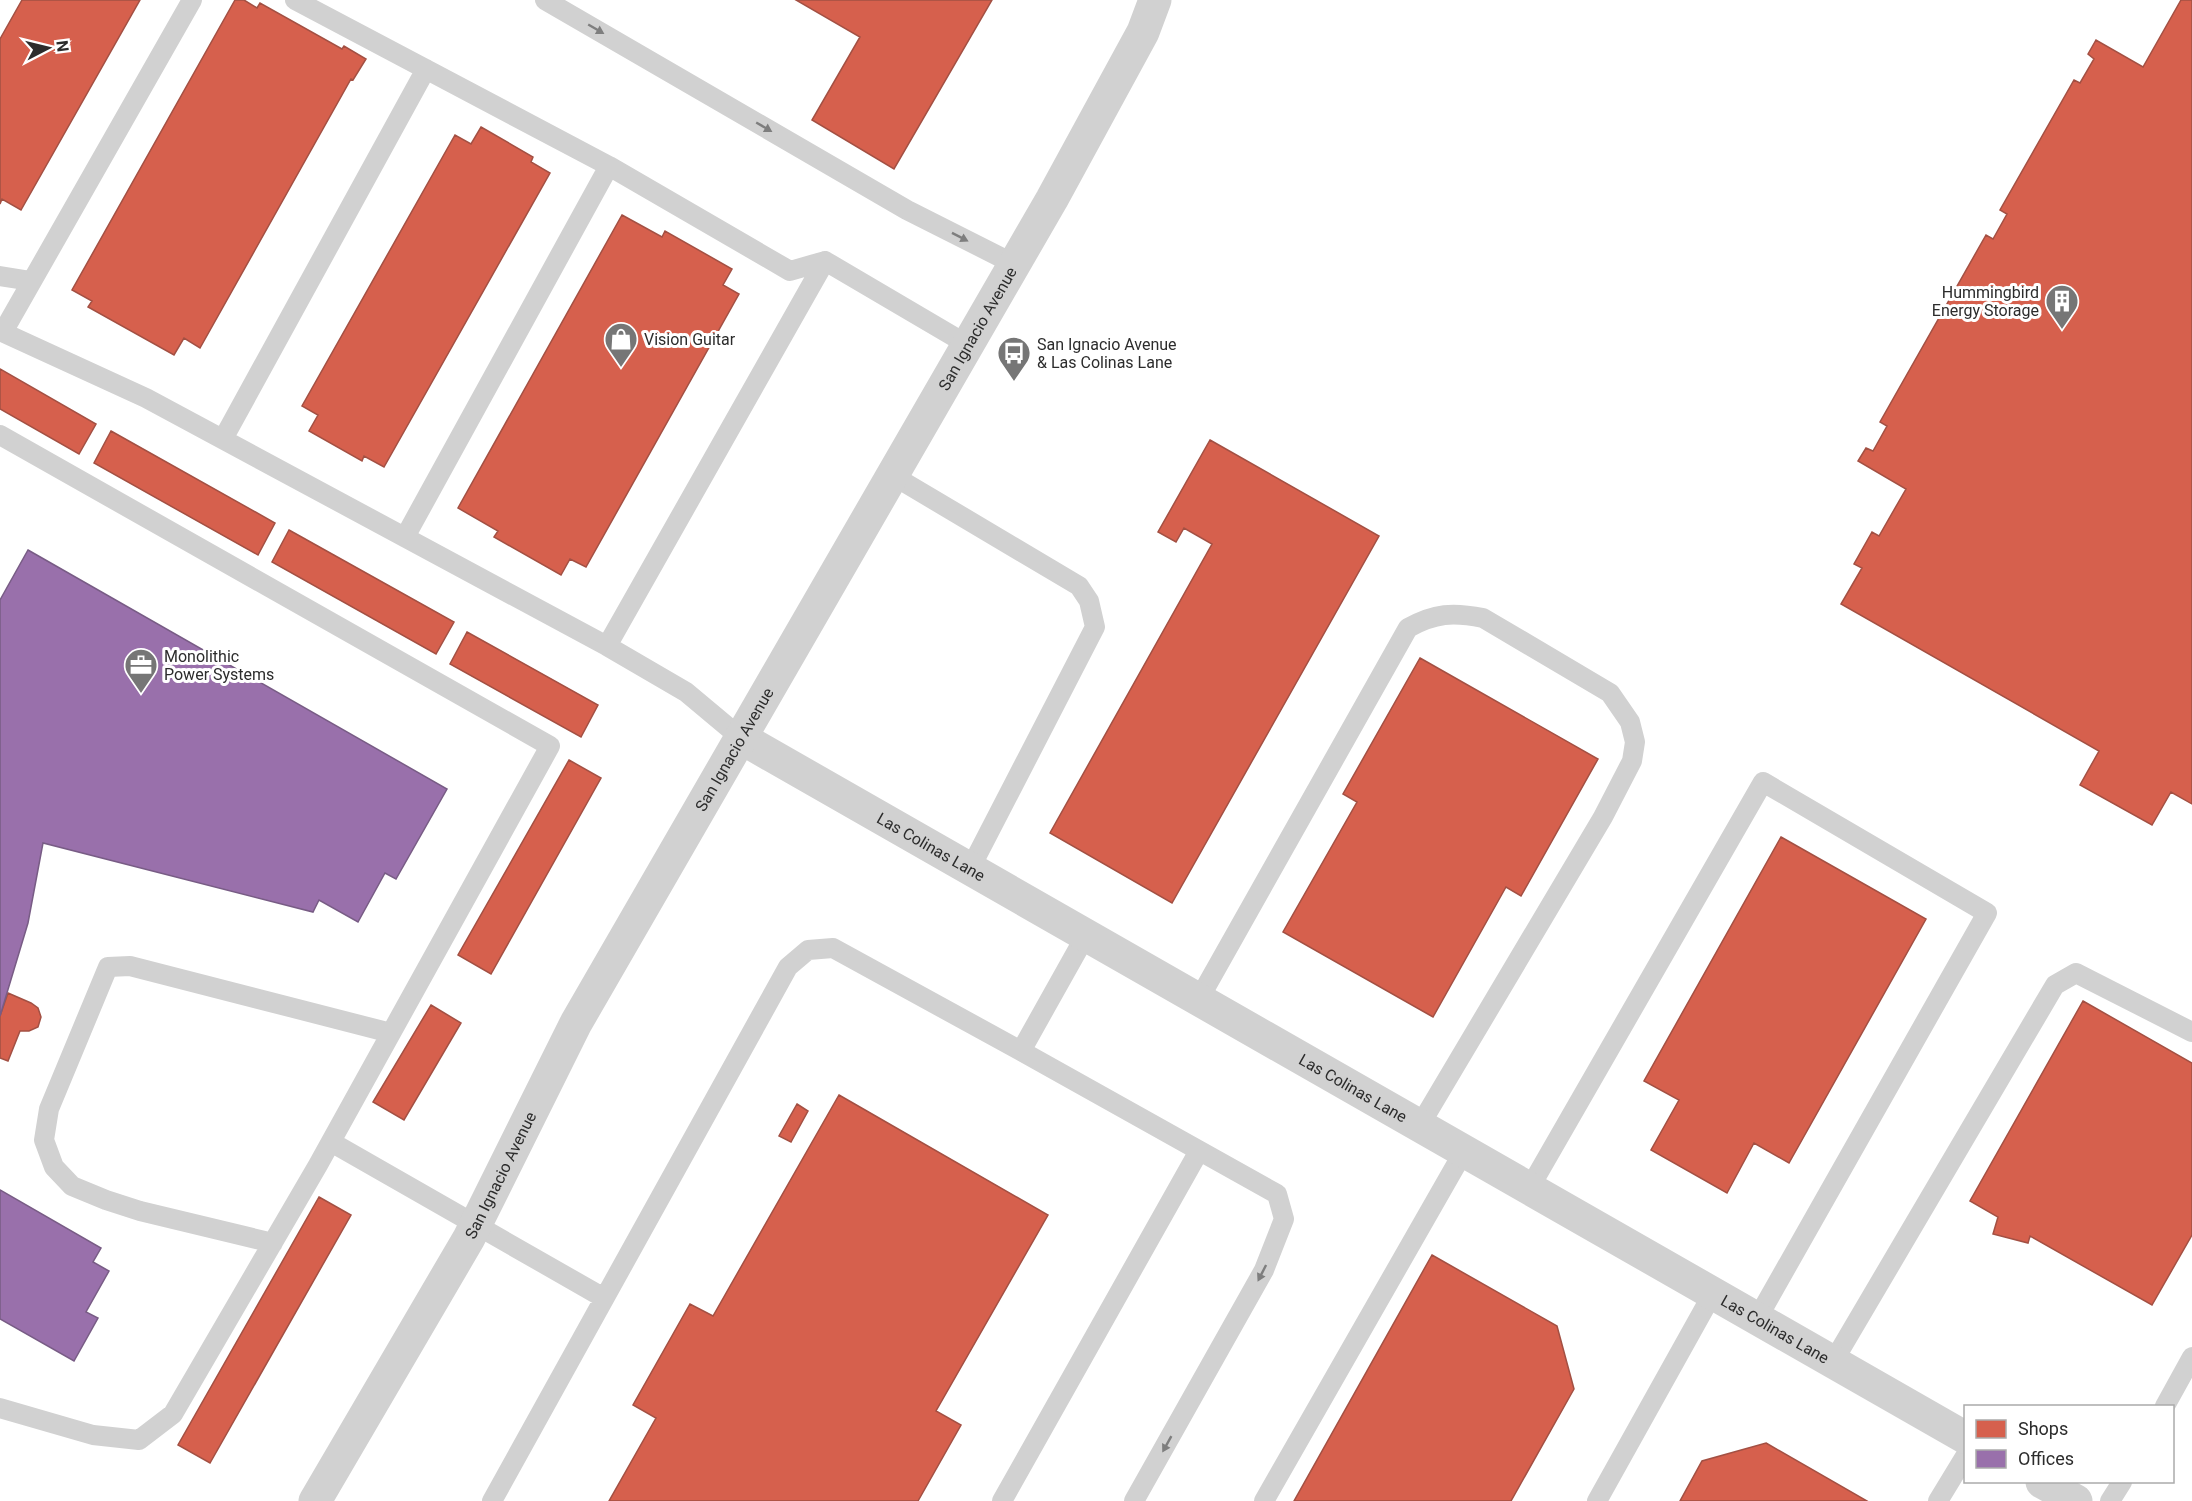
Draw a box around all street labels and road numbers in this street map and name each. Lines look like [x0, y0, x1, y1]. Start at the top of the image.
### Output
street label: San Ignacio Avenue [934, 264, 1021, 394]
street label: San Ignacio Avenue [691, 684, 778, 815]
street label: Las Colinas Lane [874, 809, 988, 885]
street label: Las Colinas Lane [1295, 1050, 1410, 1127]
street label: San Ignacio Avenue [461, 1109, 540, 1242]
street label: Las Colinas Lane [1717, 1291, 1832, 1368]

